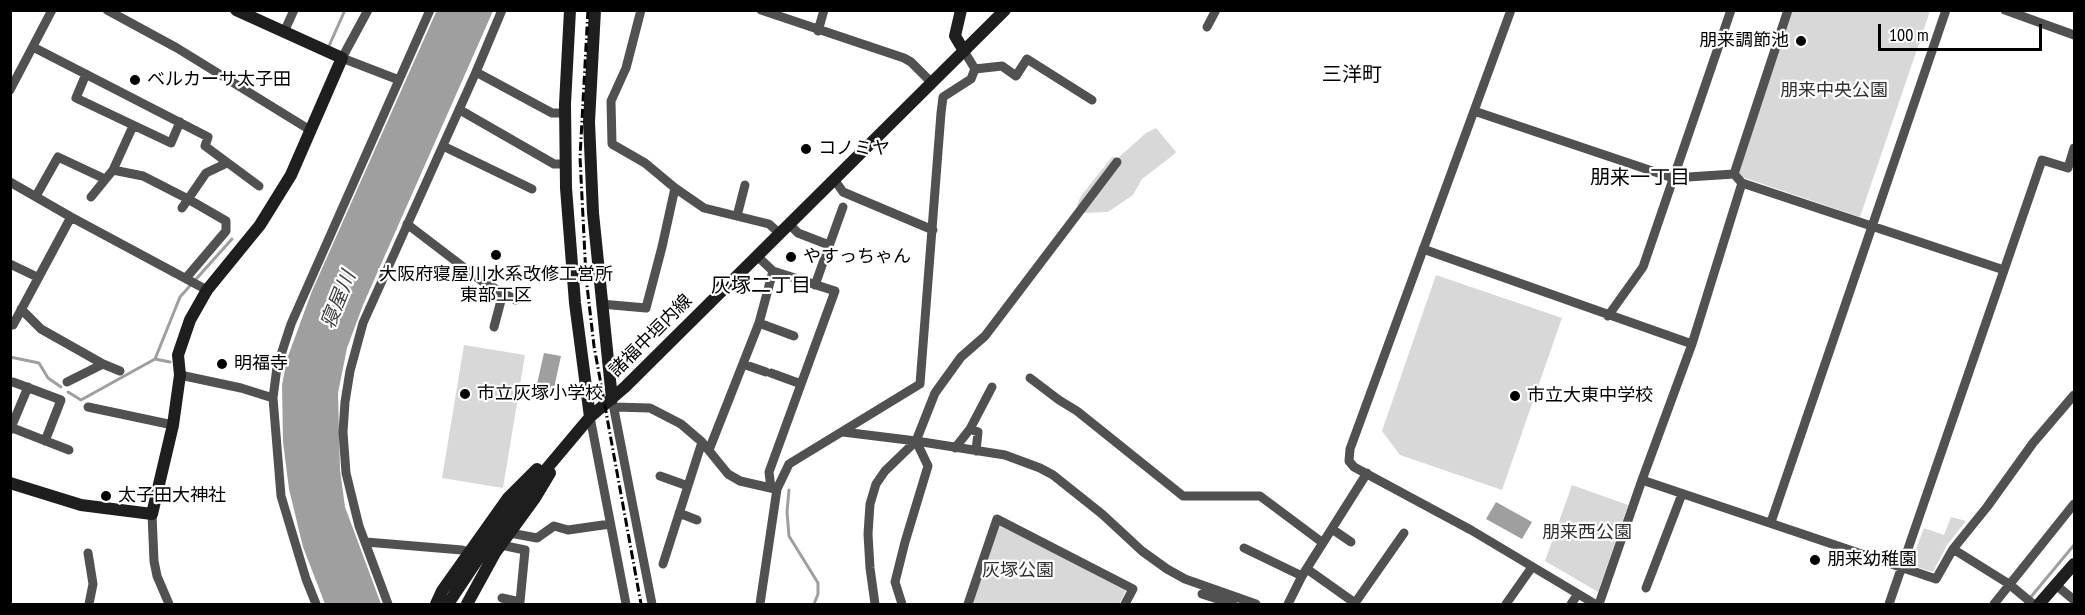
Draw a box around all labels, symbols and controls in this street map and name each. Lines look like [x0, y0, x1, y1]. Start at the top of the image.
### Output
scale bar [1881, 12, 2044, 50]
text: 100 m [1889, 23, 1929, 46]
place label: 朋来調節池 [1699, 30, 1789, 52]
marker: 朋来調節池 [1794, 34, 1808, 48]
district label: 三洋町 [1322, 63, 1382, 87]
place label: ベルカーサ太子田 [147, 69, 291, 91]
marker: ベルカーサ太子田 [128, 73, 142, 87]
park label: 朋来中央公園 [1780, 80, 1888, 102]
place label: コノミヤ [818, 138, 890, 160]
marker: コノミヤ [799, 142, 813, 156]
district label: 朋来一丁目 [1590, 166, 1690, 190]
place label: やすっちゃん [803, 246, 911, 268]
marker: 大阪府寝屋川水系改修工営所 東部工区 [489, 248, 503, 262]
marker: やすっちゃん [784, 250, 798, 264]
place label: 大阪府寝屋川水系改修工営所 東部工区 [379, 264, 613, 306]
water label: 寝屋川 [317, 268, 361, 332]
district label: 灰塚二丁目 [711, 274, 811, 298]
street label: 諸福中垣内線 [605, 290, 697, 382]
place label: 明福寺 [234, 353, 288, 375]
marker: 明福寺 [215, 357, 229, 371]
place label: 市立灰塚小学校 [477, 383, 603, 405]
place label: 市立大東中学校 [1527, 385, 1653, 407]
marker: 市立灰塚小学校 [458, 387, 472, 401]
marker: 市立大東中学校 [1508, 389, 1522, 403]
place label: 太子田大神社 [118, 485, 226, 507]
marker: 太子田大神社 [99, 489, 113, 503]
park label: 朋来西公園 [1542, 522, 1632, 544]
place label: 朋来幼稚園 [1827, 549, 1917, 571]
marker: 朋来幼稚園 [1808, 553, 1822, 567]
park label: 灰塚公園 [982, 560, 1054, 582]

